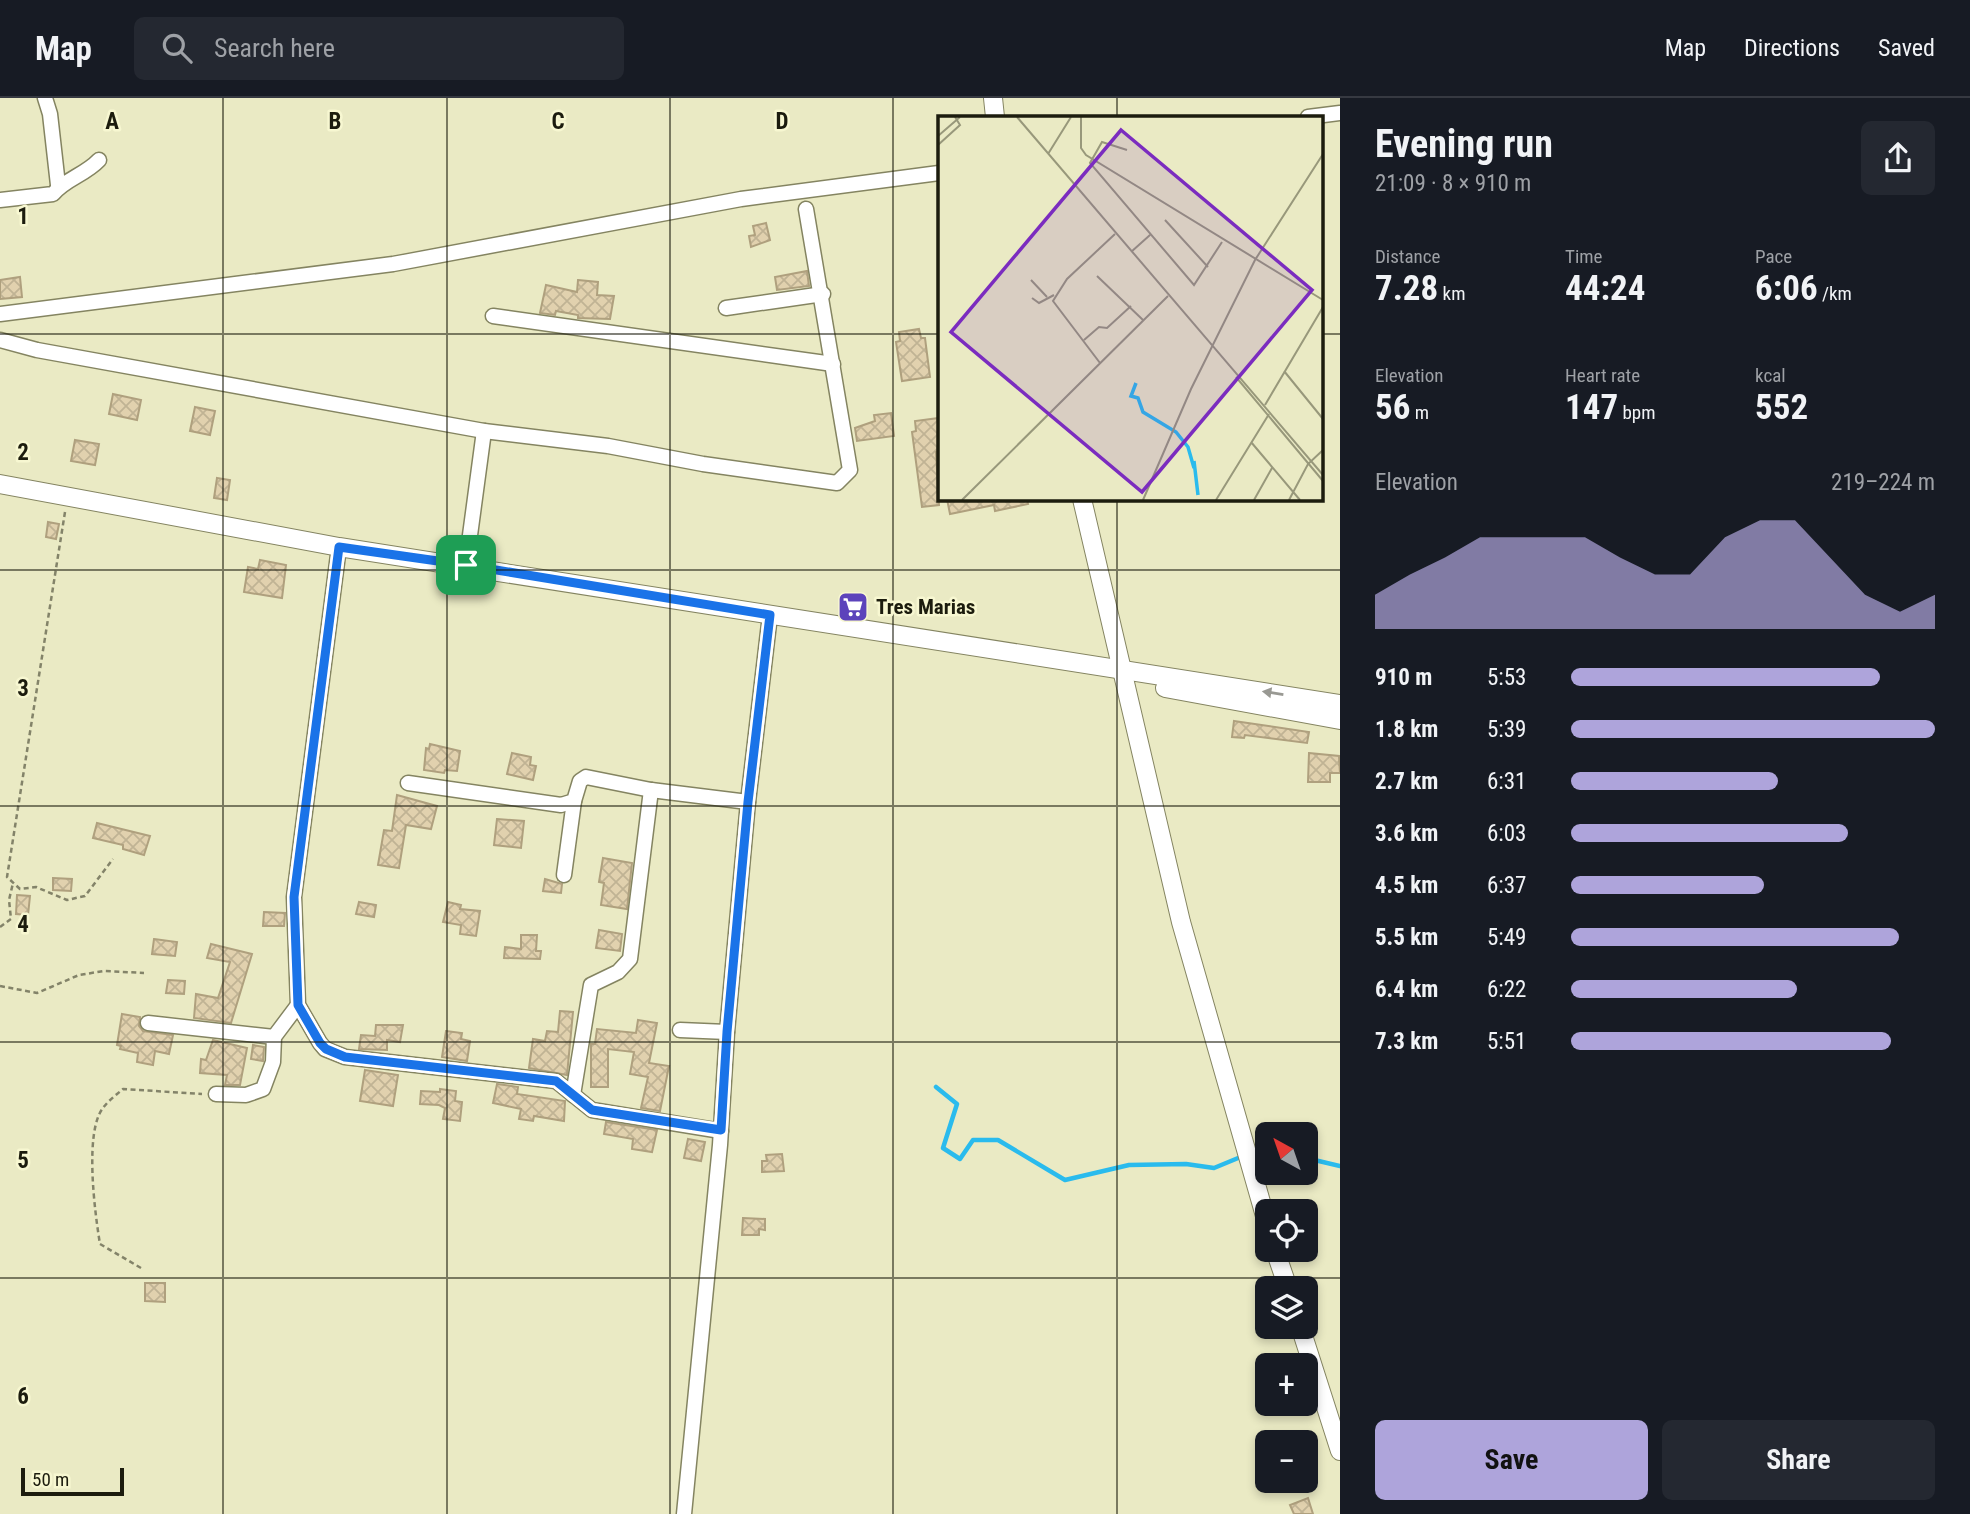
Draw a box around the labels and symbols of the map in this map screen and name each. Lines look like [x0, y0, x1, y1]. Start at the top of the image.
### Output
text: A [105, 108, 119, 135]
text: B [329, 108, 341, 135]
text: C [551, 108, 565, 135]
text: D [776, 108, 789, 135]
inset map [938, 116, 1322, 500]
text: 1 [17, 203, 29, 230]
text: 2 [17, 439, 29, 466]
pin [436, 535, 496, 595]
supermarket icon: Tres Marias [836, 590, 870, 624]
place label: Tres Marias [876, 595, 975, 619]
text: 3 [17, 675, 29, 702]
one-way arrow [1262, 687, 1284, 698]
text: 4 [17, 911, 29, 938]
north arrow [1255, 1122, 1318, 1185]
text: 5 [17, 1147, 29, 1174]
text: 6 [17, 1383, 29, 1410]
scale bar [21, 1465, 124, 1497]

